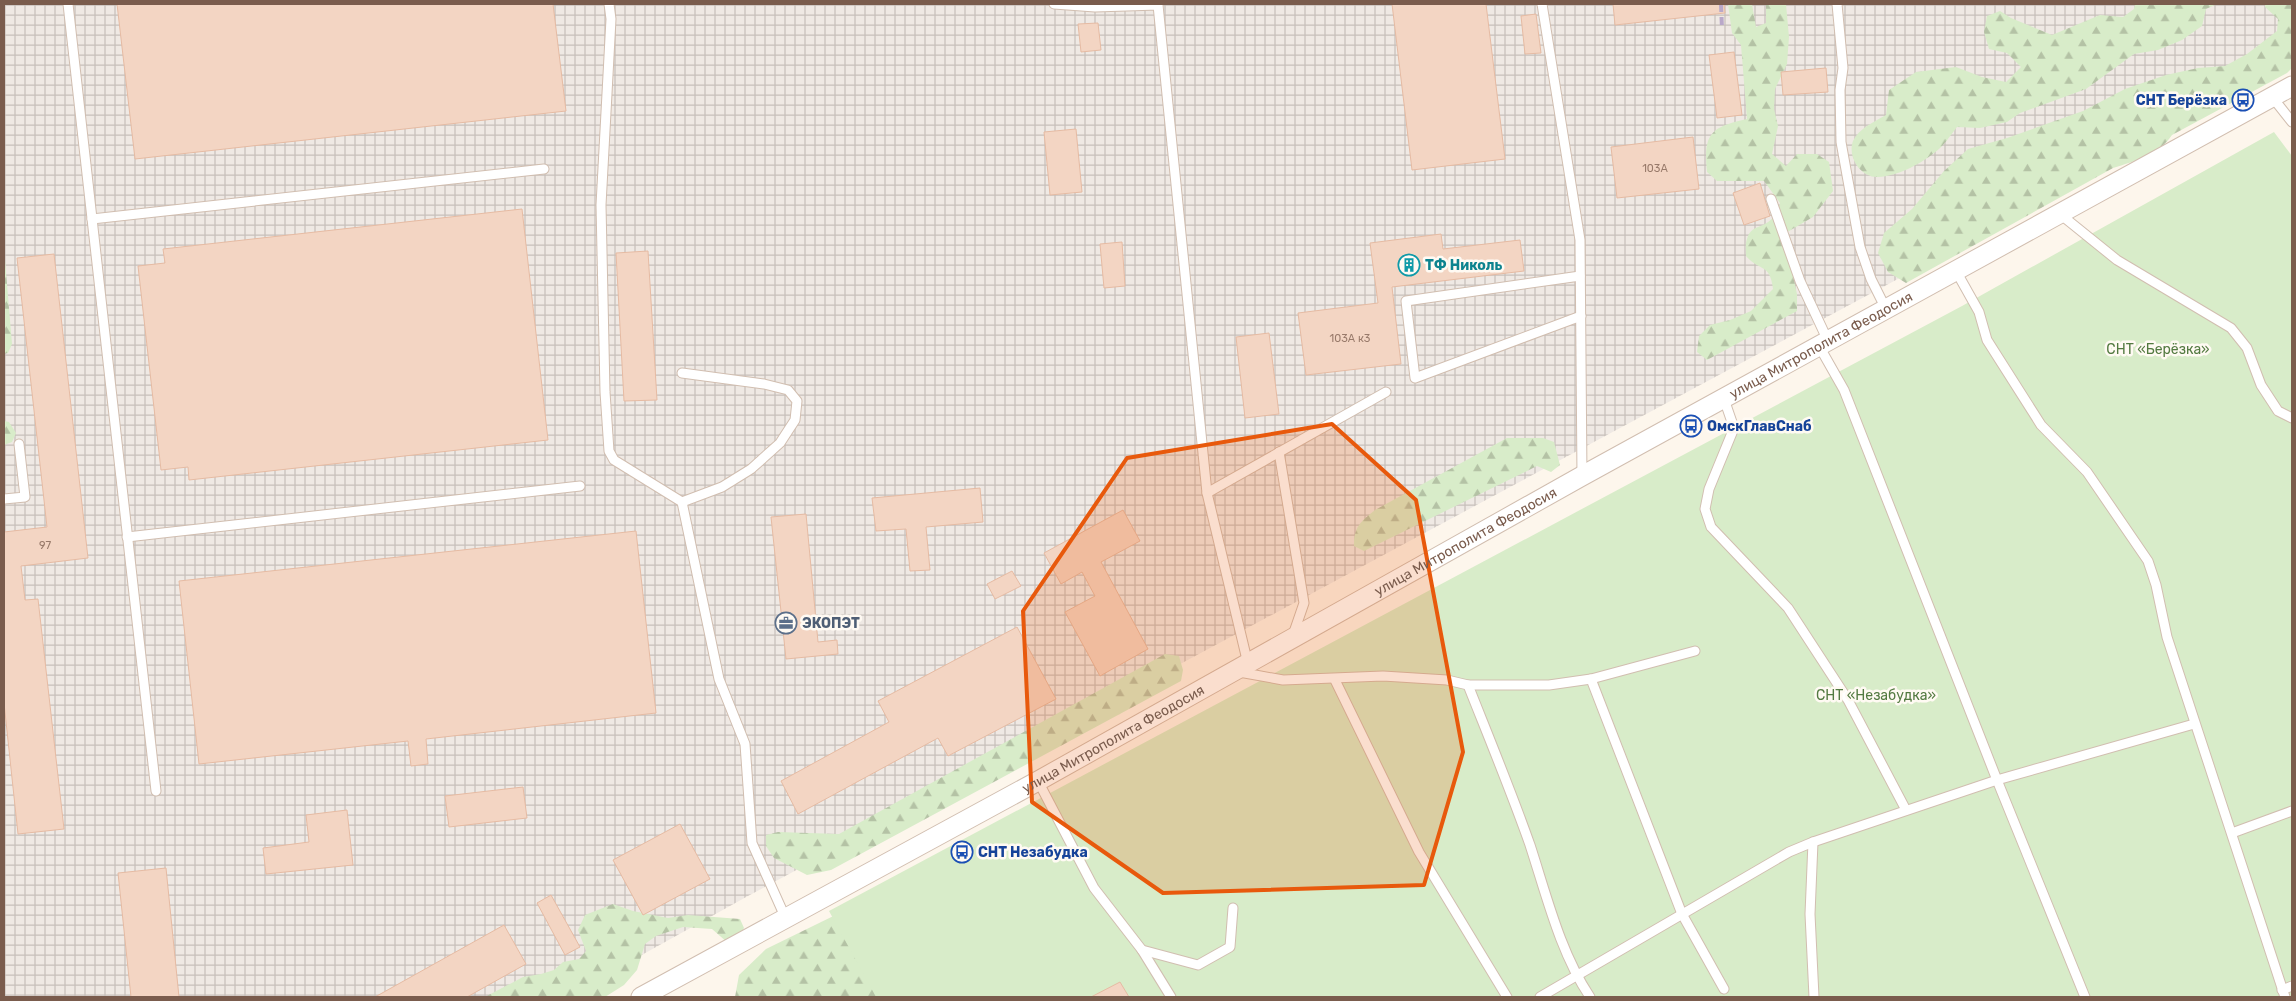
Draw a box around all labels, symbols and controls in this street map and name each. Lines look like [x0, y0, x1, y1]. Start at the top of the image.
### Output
bus stop icon: СНТ Берёзка [2231, 88, 2255, 112]
place label: СНТ Берёзка [2136, 92, 2227, 109]
house number: 103А [1642, 162, 1668, 175]
building icon: ТФ Николь [1397, 253, 1421, 277]
place label: ТФ Николь [1425, 257, 1503, 274]
street label: улица Митрополита Феодосия [1726, 288, 1916, 402]
house number: 103А к3 [1330, 332, 1371, 345]
park label: СНТ «Берёзка» [2106, 341, 2210, 358]
bus stop icon: ОмскГлавСнаб [1679, 414, 1703, 438]
place label: ОмскГлавСнаб [1707, 418, 1812, 435]
street label: улица Митрополита Феодосия [1372, 484, 1560, 600]
house number: 97 [39, 539, 51, 552]
office icon: ЭКОПЭТ [774, 611, 798, 635]
place label: ЭКОПЭТ [802, 615, 860, 632]
street label: улица Митрополита Феодосия [1019, 681, 1207, 797]
park label: СНТ «Незабудка» [1816, 687, 1936, 704]
bus stop icon: СНТ Незабудка [950, 840, 974, 864]
place label: СНТ Незабудка [978, 844, 1088, 861]

